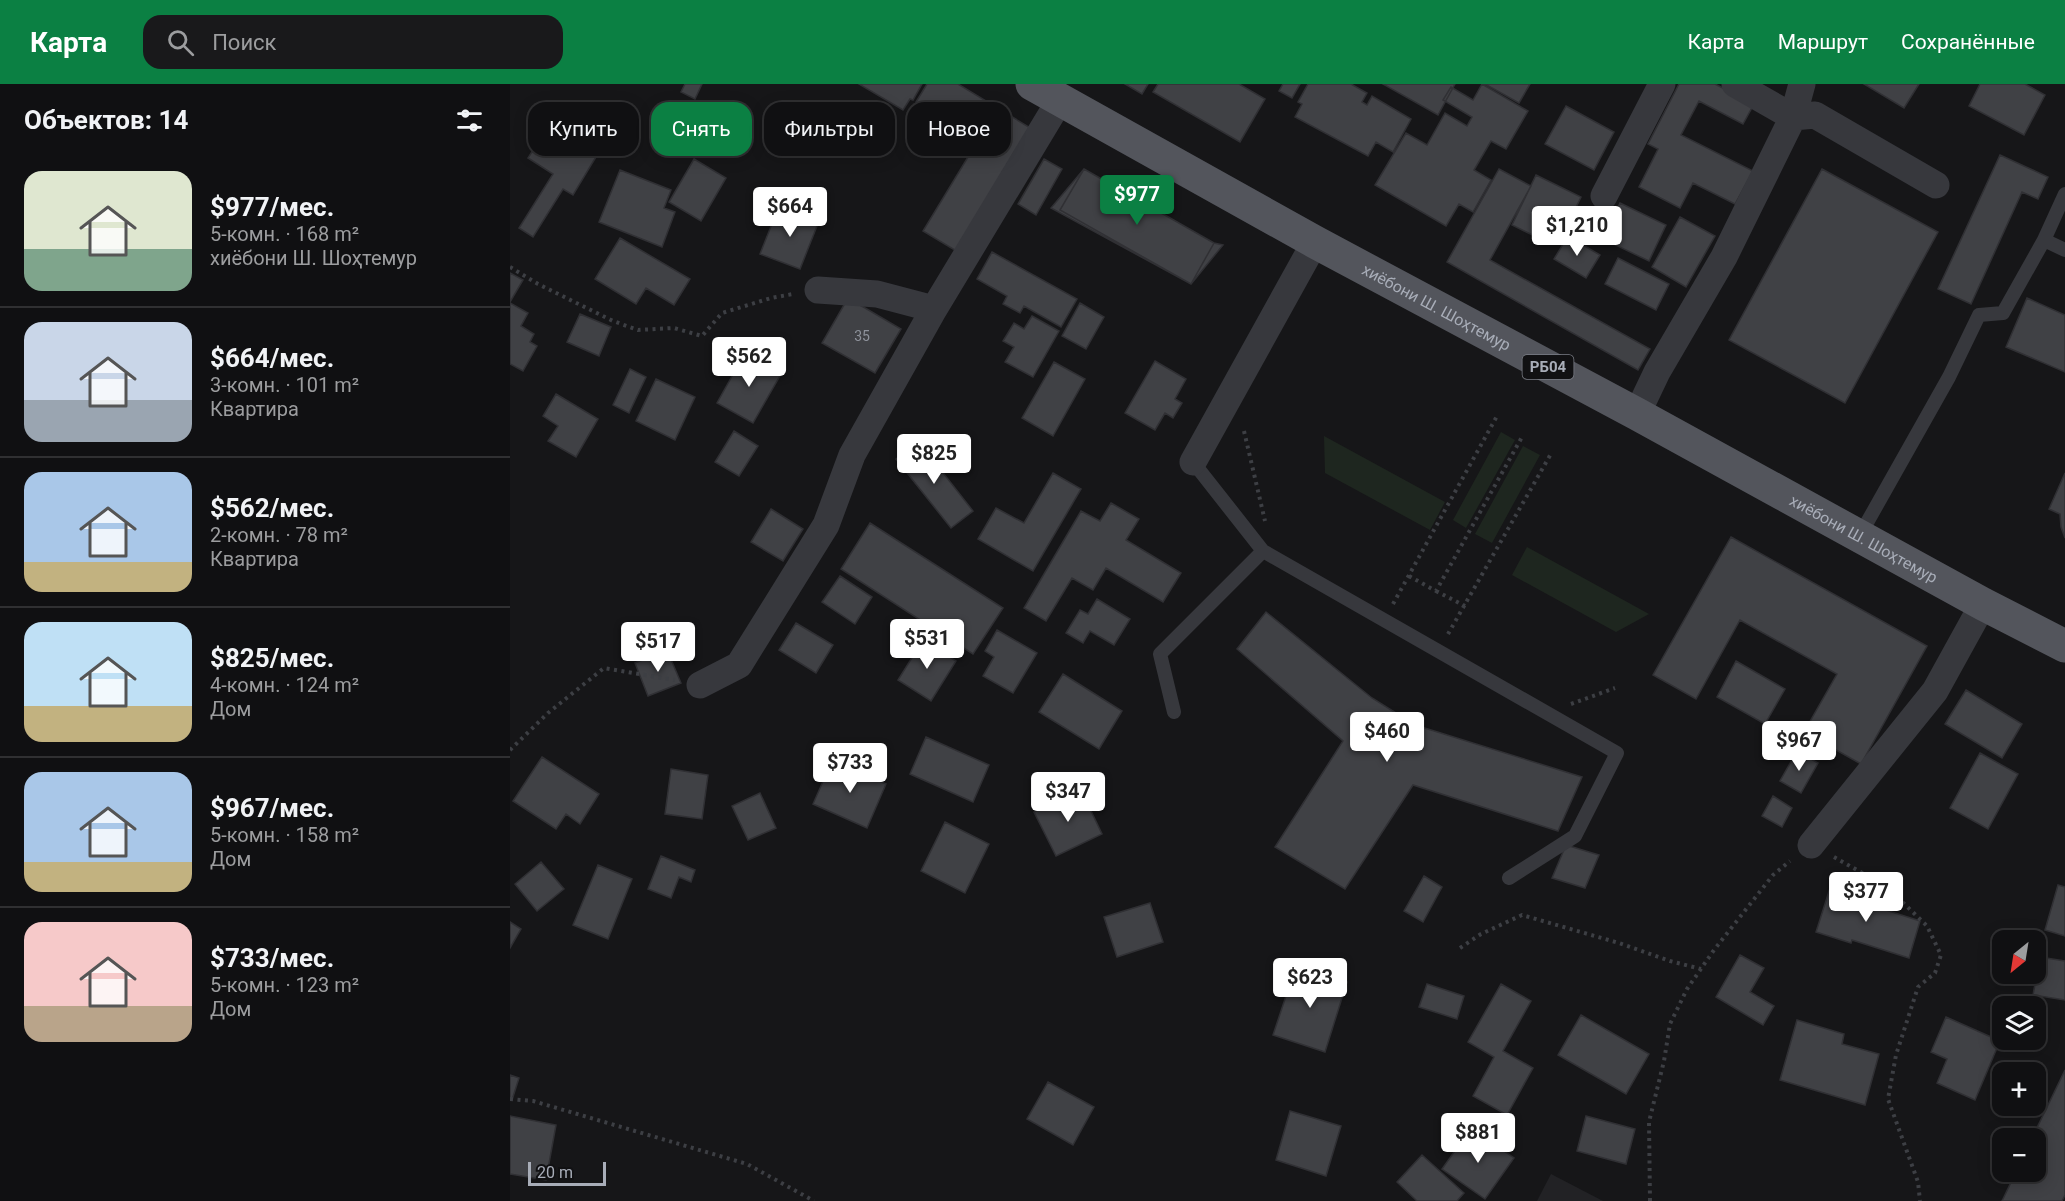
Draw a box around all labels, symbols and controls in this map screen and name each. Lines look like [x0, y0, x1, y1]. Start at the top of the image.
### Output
search box [143, 15, 563, 69]
text: Карта [30, 26, 107, 59]
icon: search [164, 26, 197, 59]
text: Поиск [212, 30, 277, 55]
text: Карта [1688, 30, 1745, 54]
text: Маршрут [1778, 30, 1868, 54]
text: Сохранённые [1901, 30, 2035, 54]
chip: Купить [528, 102, 639, 156]
chip: Снять [651, 102, 752, 156]
chip: Фильтры [764, 102, 895, 156]
chip: Новое [907, 102, 1011, 156]
icon: filters [453, 104, 486, 137]
text: Объектов: 14 [24, 105, 188, 135]
pin: $977 [1101, 175, 1173, 226]
text: $977 [1114, 182, 1160, 206]
pin: $664 [754, 187, 826, 238]
text: $977/мес. [210, 192, 334, 222]
text: $664 [767, 194, 813, 218]
icon: home [72, 195, 144, 267]
pin: $1,210 [1528, 206, 1626, 257]
text: $1,210 [1546, 213, 1608, 237]
text: 5-комн. · 168 m² [210, 222, 359, 246]
text: хиёбони Ш. Шоҳтемур [210, 246, 417, 270]
street label: хиёбони Ш. Шоҳтемур [1359, 260, 1514, 354]
house number: 35 [854, 328, 870, 344]
pin: $562 [713, 337, 785, 388]
text: $664/мес. [210, 343, 334, 373]
text: $562 [726, 344, 772, 368]
icon: home [72, 346, 144, 418]
road number: РБ04 [1522, 355, 1574, 379]
text: 3-комн. · 101 m² [210, 373, 359, 397]
text: Квартира [210, 397, 299, 421]
pin: $825 [898, 434, 970, 485]
text: $825 [911, 441, 957, 465]
street label: хиёбони Ш. Шоҳтемур [1787, 490, 1941, 587]
text: $562/мес. [210, 493, 334, 523]
icon: home [72, 496, 144, 568]
text: 2-комн. · 78 m² [210, 523, 348, 547]
text: Квартира [210, 547, 299, 571]
pin: $531 [891, 619, 963, 670]
pin: $517 [622, 622, 694, 673]
text: $531 [904, 626, 950, 650]
text: $517 [635, 629, 681, 653]
text: $825/мес. [210, 643, 334, 673]
icon: home [72, 646, 144, 718]
text: 4-комн. · 124 m² [210, 673, 359, 697]
text: Дом [210, 697, 251, 721]
pin: $460 [1351, 712, 1423, 763]
text: $460 [1364, 719, 1410, 743]
pin: $967 [1763, 721, 1835, 772]
text: $967 [1776, 728, 1822, 752]
pin: $733 [814, 743, 886, 794]
text: $733 [827, 750, 873, 774]
pin: $347 [1032, 772, 1104, 823]
text: $347 [1045, 779, 1091, 803]
text: $967/мес. [210, 793, 334, 823]
icon: home [72, 796, 144, 868]
text: 5-комн. · 158 m² [210, 823, 359, 847]
text: Дом [210, 847, 251, 871]
pin: $377 [1830, 872, 1902, 923]
text: $377 [1843, 879, 1889, 903]
north arrow [1992, 930, 2046, 984]
map controls [1992, 930, 2046, 1182]
text: $733/мес. [210, 943, 334, 973]
icon: home [72, 946, 144, 1018]
pin: $623 [1274, 958, 1346, 1009]
text: $623 [1287, 965, 1333, 989]
text: 5-комн. · 123 m² [210, 973, 359, 997]
button: layers [1992, 996, 2046, 1050]
text: Дом [210, 997, 251, 1021]
button: + [1992, 1062, 2046, 1116]
pin: $881 [1442, 1113, 1514, 1164]
text: $881 [1455, 1120, 1501, 1144]
button: − [1992, 1128, 2046, 1182]
scale bar [528, 1159, 606, 1186]
text: 20 m [537, 1163, 573, 1182]

